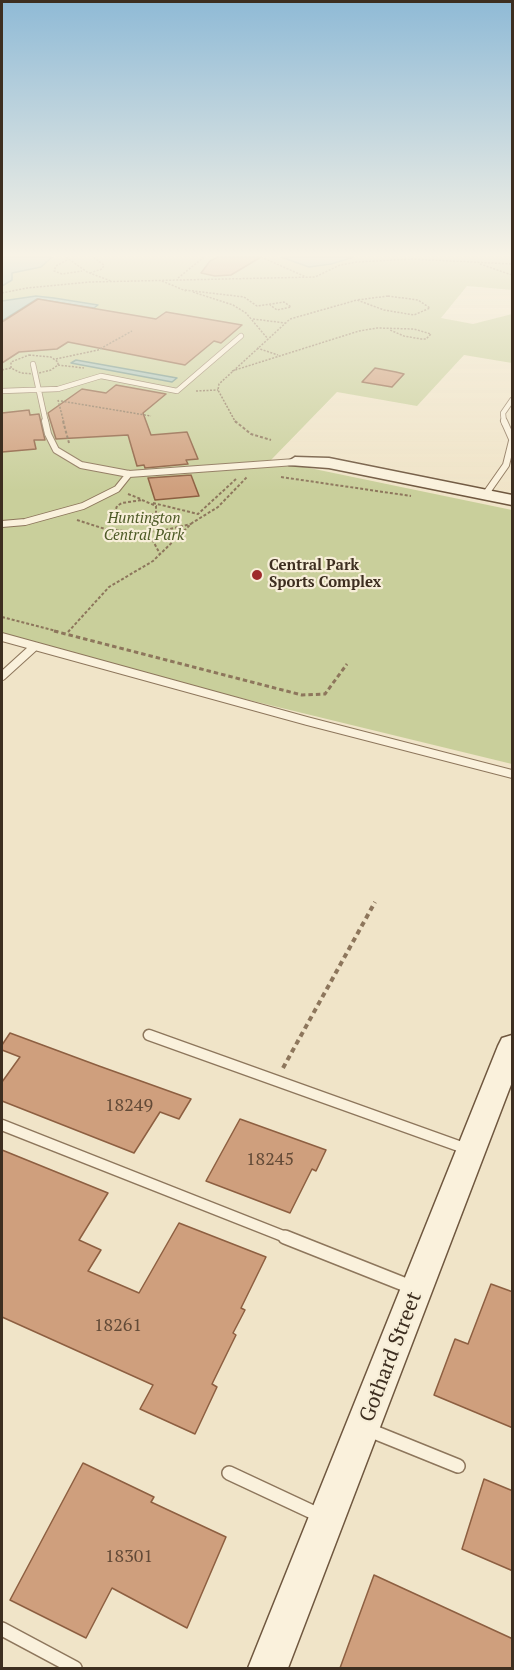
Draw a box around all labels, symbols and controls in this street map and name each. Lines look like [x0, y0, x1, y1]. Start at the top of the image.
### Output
park label: Huntington Central Park [104, 510, 184, 545]
place label: Central Park Sports Complex [269, 557, 381, 592]
marker: Central Park Sports Complex [250, 568, 264, 582]
house number: 18249 [105, 1095, 153, 1117]
house number: 18245 [246, 1149, 294, 1171]
street label: Gothard Street [355, 1288, 427, 1426]
house number: 18261 [94, 1315, 142, 1337]
house number: 18301 [105, 1546, 153, 1568]

